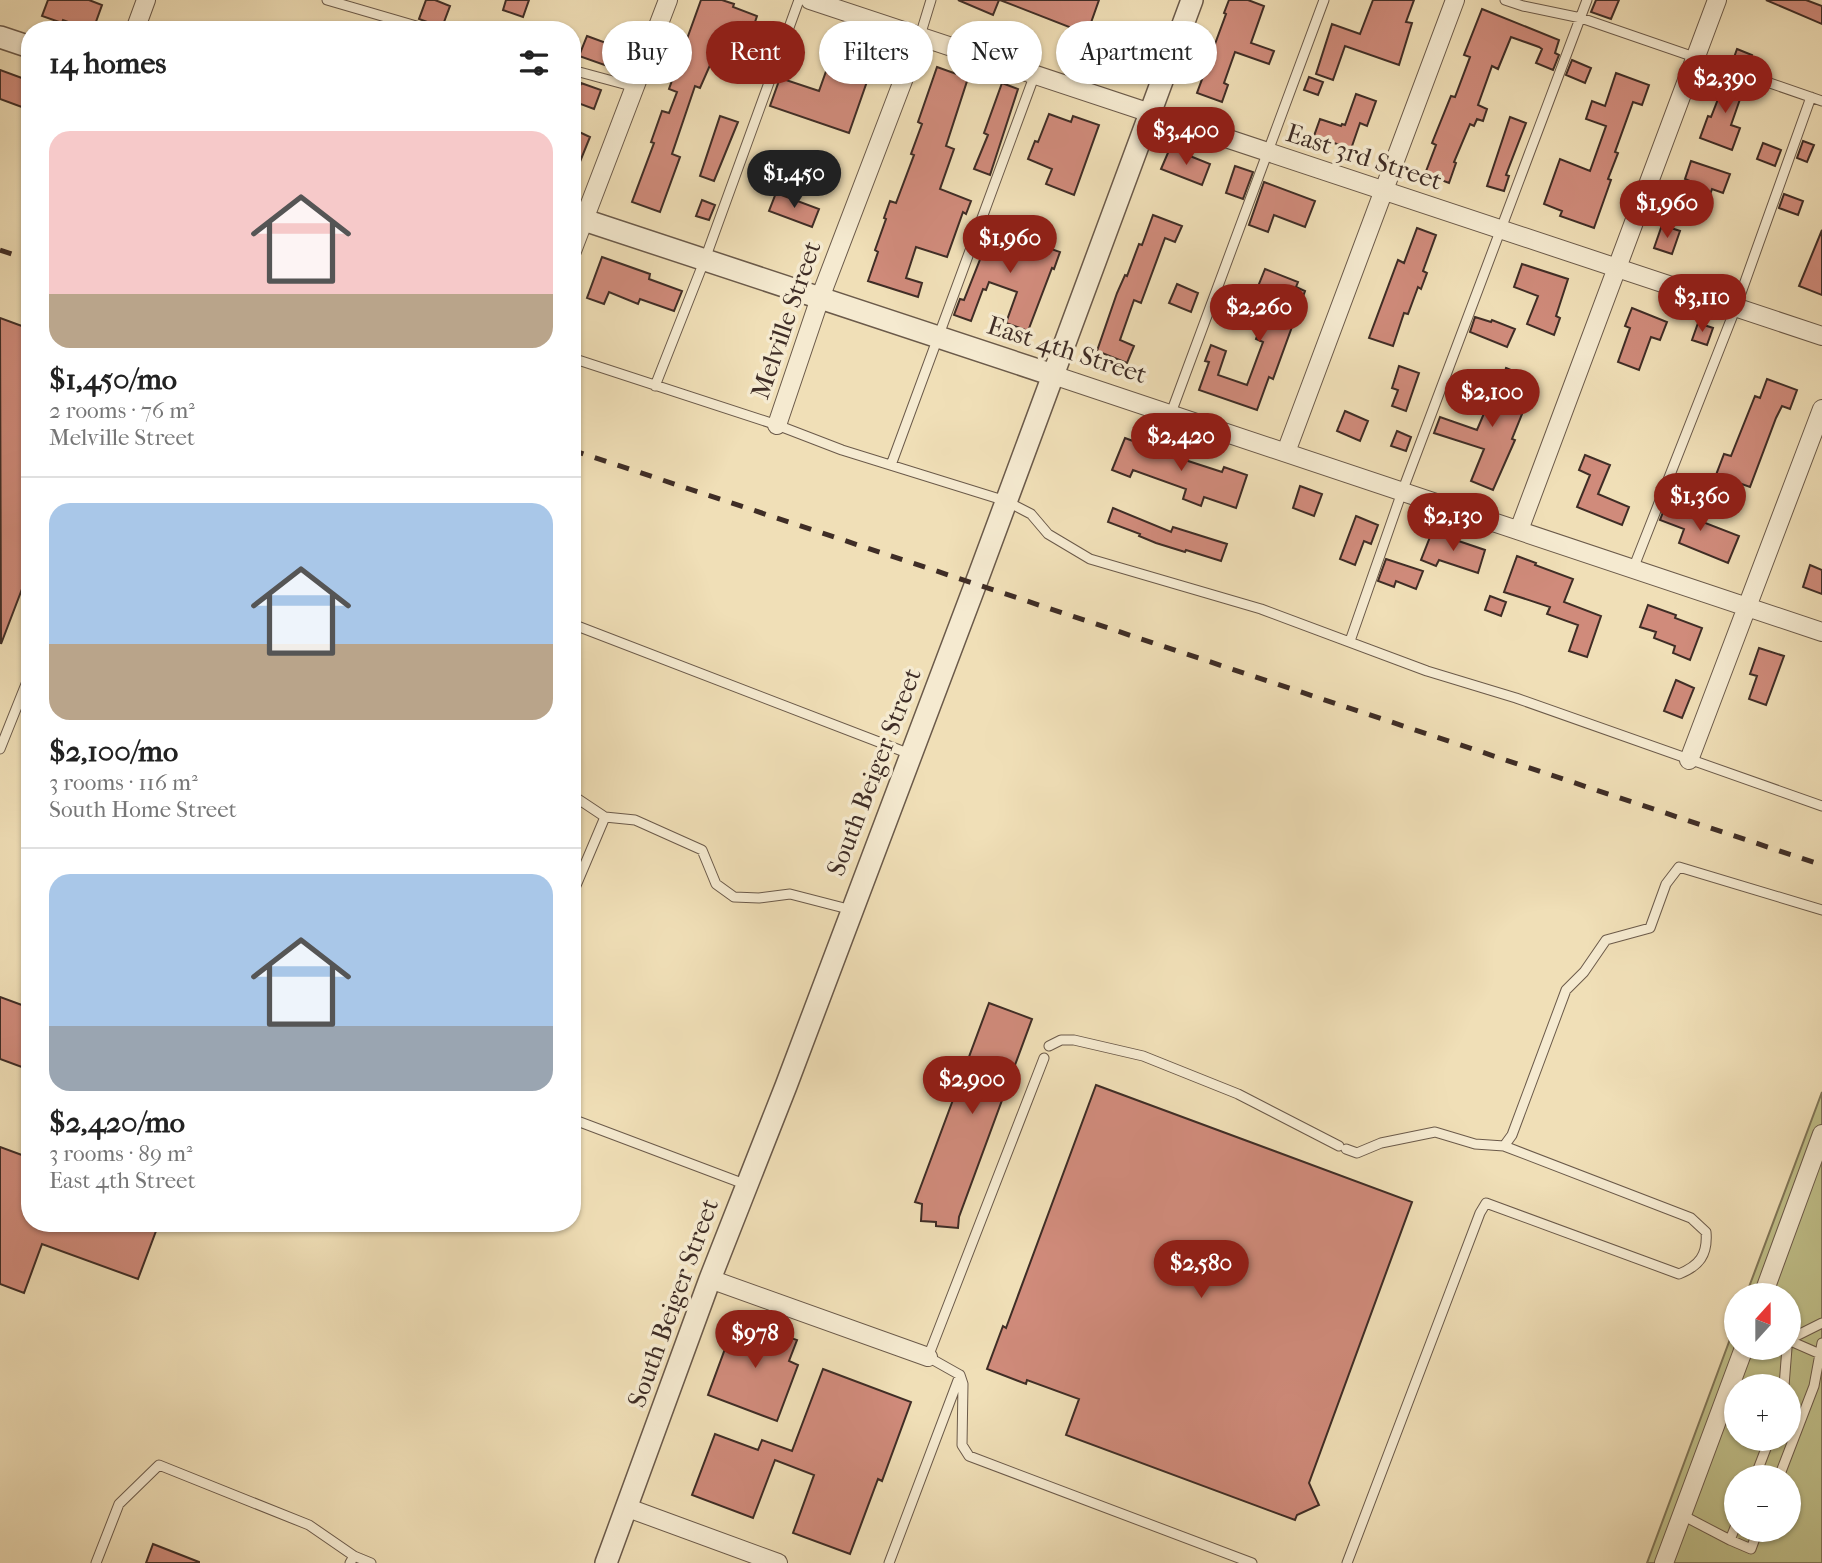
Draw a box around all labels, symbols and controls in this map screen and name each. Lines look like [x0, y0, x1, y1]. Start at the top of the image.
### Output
chip: Buy [602, 21, 692, 84]
chip: Rent [706, 21, 805, 84]
chip: Filters [819, 21, 933, 84]
chip: New [947, 21, 1042, 84]
chip: Apartment [1056, 21, 1217, 84]
icon: filters [515, 44, 553, 82]
text: 14 homes [49, 46, 166, 81]
pin: $2,390 [1668, 55, 1782, 115]
text: $2,390 [1693, 64, 1757, 91]
pin: $3,400 [1129, 108, 1243, 167]
text: $3,400 [1153, 116, 1219, 143]
street label: East 3rd Street [1282, 117, 1447, 197]
pin: $1,450 [737, 150, 851, 210]
text: $1,450 [763, 159, 825, 186]
icon: home [238, 176, 364, 302]
pin: $1,960 [1610, 180, 1724, 240]
text: $1,960 [1636, 189, 1698, 216]
pin: $1,960 [953, 216, 1067, 275]
text: $1,960 [979, 224, 1041, 251]
street label: Melville Street [744, 236, 828, 403]
pin: $3,110 [1645, 274, 1759, 334]
text: $3,110 [1674, 283, 1730, 310]
pin: $2,260 [1202, 284, 1316, 344]
text: $2,260 [1226, 293, 1292, 320]
street label: East 4th Street [983, 310, 1151, 391]
text: $1,450/mo [49, 362, 177, 397]
pin: $2,100 [1435, 370, 1549, 429]
text: $2,100 [1461, 378, 1523, 405]
text: 2 rooms · 76 m² [49, 397, 195, 424]
pin: $2,420 [1124, 414, 1238, 473]
text: $2,420 [1147, 422, 1215, 449]
text: Melville Street [49, 424, 195, 451]
pin: $1,360 [1643, 474, 1757, 533]
text: $1,360 [1670, 482, 1730, 509]
pin: $2,130 [1396, 494, 1510, 553]
text: $2,130 [1423, 502, 1483, 529]
icon: home [238, 548, 364, 674]
street label: South Beiger Street [820, 663, 928, 880]
text: $2,100/mo [49, 734, 178, 769]
text: 3 rooms · 116 m² [49, 769, 198, 796]
text: South Home Street [49, 796, 237, 823]
icon: home [238, 919, 364, 1045]
pin: $2,900 [915, 1056, 1029, 1116]
text: $2,900 [939, 1065, 1005, 1092]
text: $2,420/mo [49, 1105, 185, 1140]
text: 3 rooms · 89 m² [49, 1140, 193, 1167]
text: East 4th Street [49, 1167, 196, 1194]
street label: South Beiger Street [621, 1194, 725, 1412]
pin: $2,580 [1144, 1240, 1258, 1300]
text: $2,580 [1170, 1249, 1232, 1276]
north arrow [1724, 1283, 1801, 1360]
map controls [1724, 1283, 1801, 1542]
pin: $978 [714, 1310, 796, 1370]
text: $978 [731, 1319, 779, 1346]
button: + [1724, 1374, 1801, 1451]
button: − [1724, 1465, 1801, 1542]

